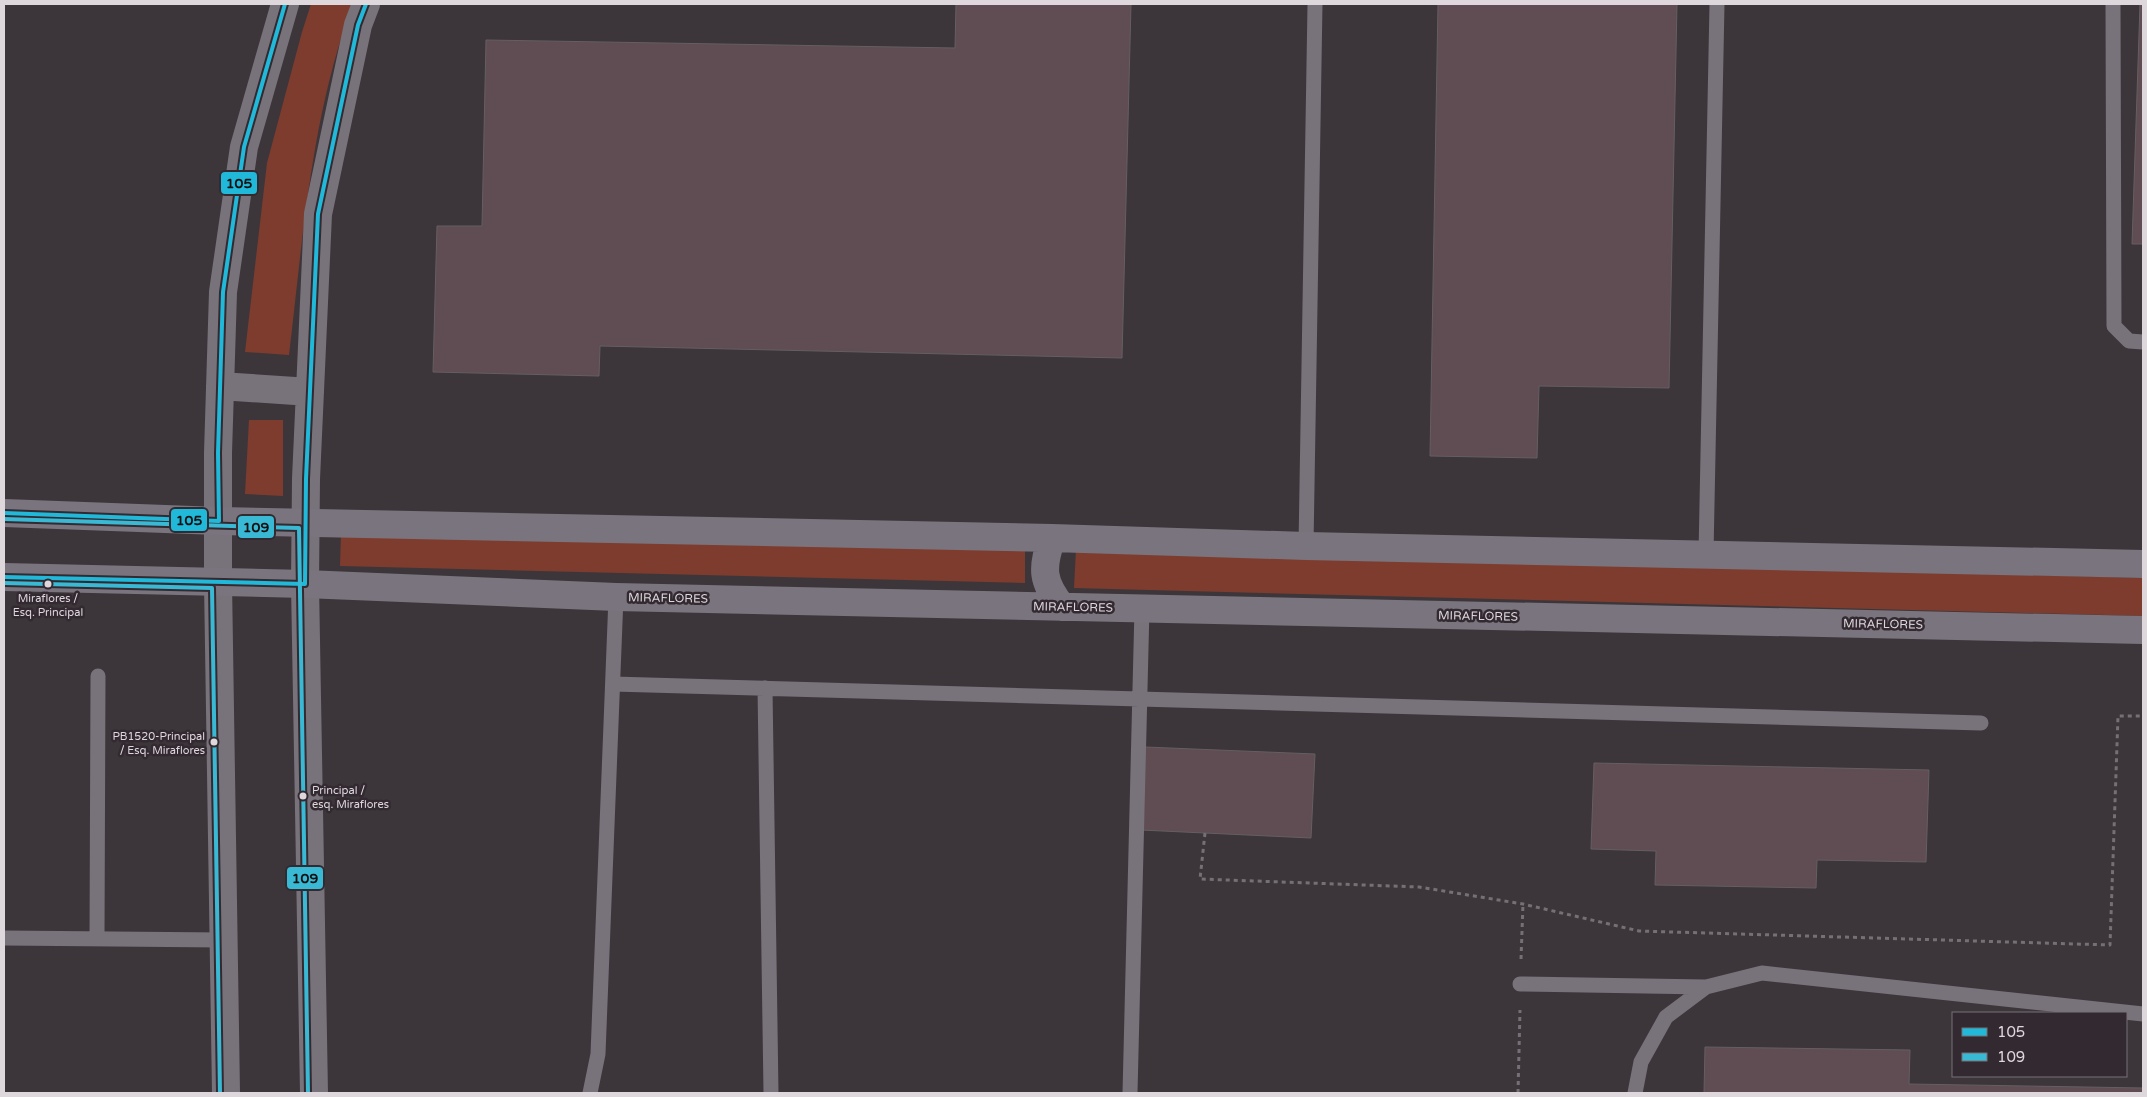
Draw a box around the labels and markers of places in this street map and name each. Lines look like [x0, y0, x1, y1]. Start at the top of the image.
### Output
marker: Miraflores / Esq. Principal [43, 579, 53, 589]
place label: Miraflores / Esq. Principal [13, 592, 83, 619]
place label: PB1520-Principal / Esq. Miraflores [112, 730, 205, 757]
marker: PB1520-Principal / Esq. Miraflores [209, 737, 219, 747]
place label: Principal / esq. Miraflores [312, 784, 389, 811]
marker: Principal / esq. Miraflores [298, 791, 308, 801]

